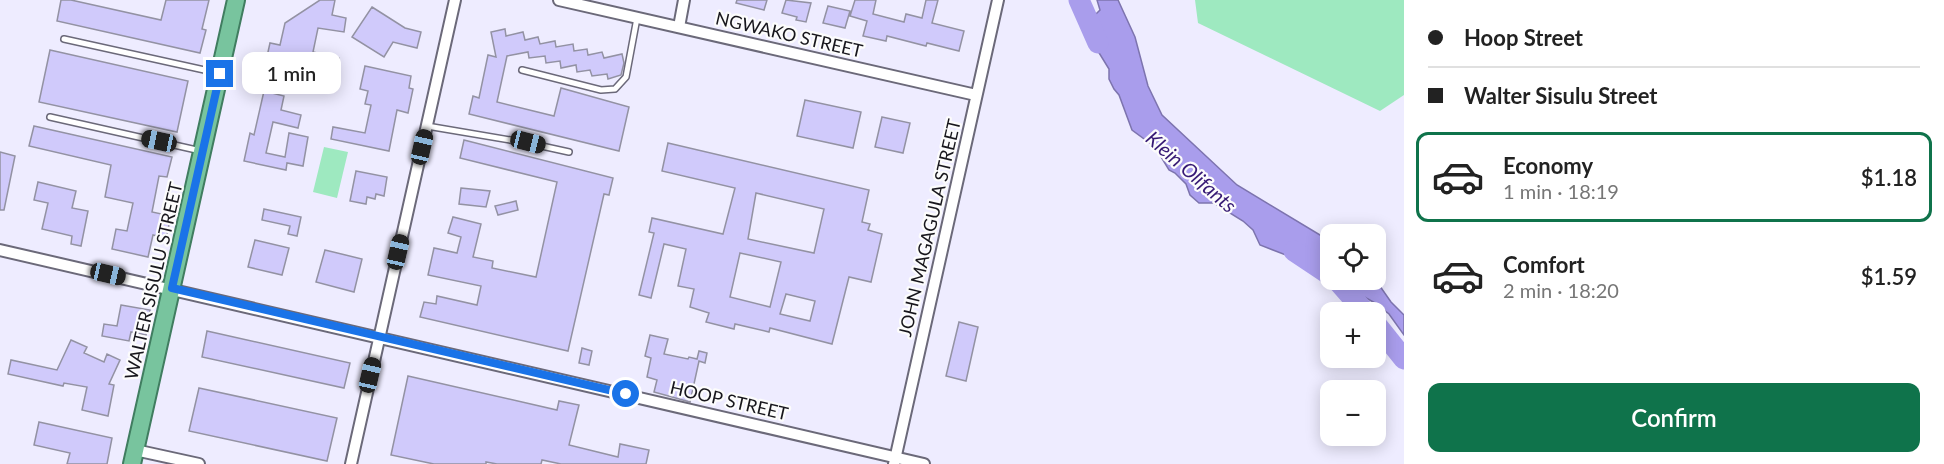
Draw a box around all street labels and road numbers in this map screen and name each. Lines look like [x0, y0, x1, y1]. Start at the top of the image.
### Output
street label: NGWAKO STREET [714, 6, 865, 62]
street label: JOHN MAGAGULA STREET [893, 117, 965, 339]
street label: WALTER SISULU STREET [120, 180, 187, 382]
street label: HOOP STREET [668, 376, 791, 424]

